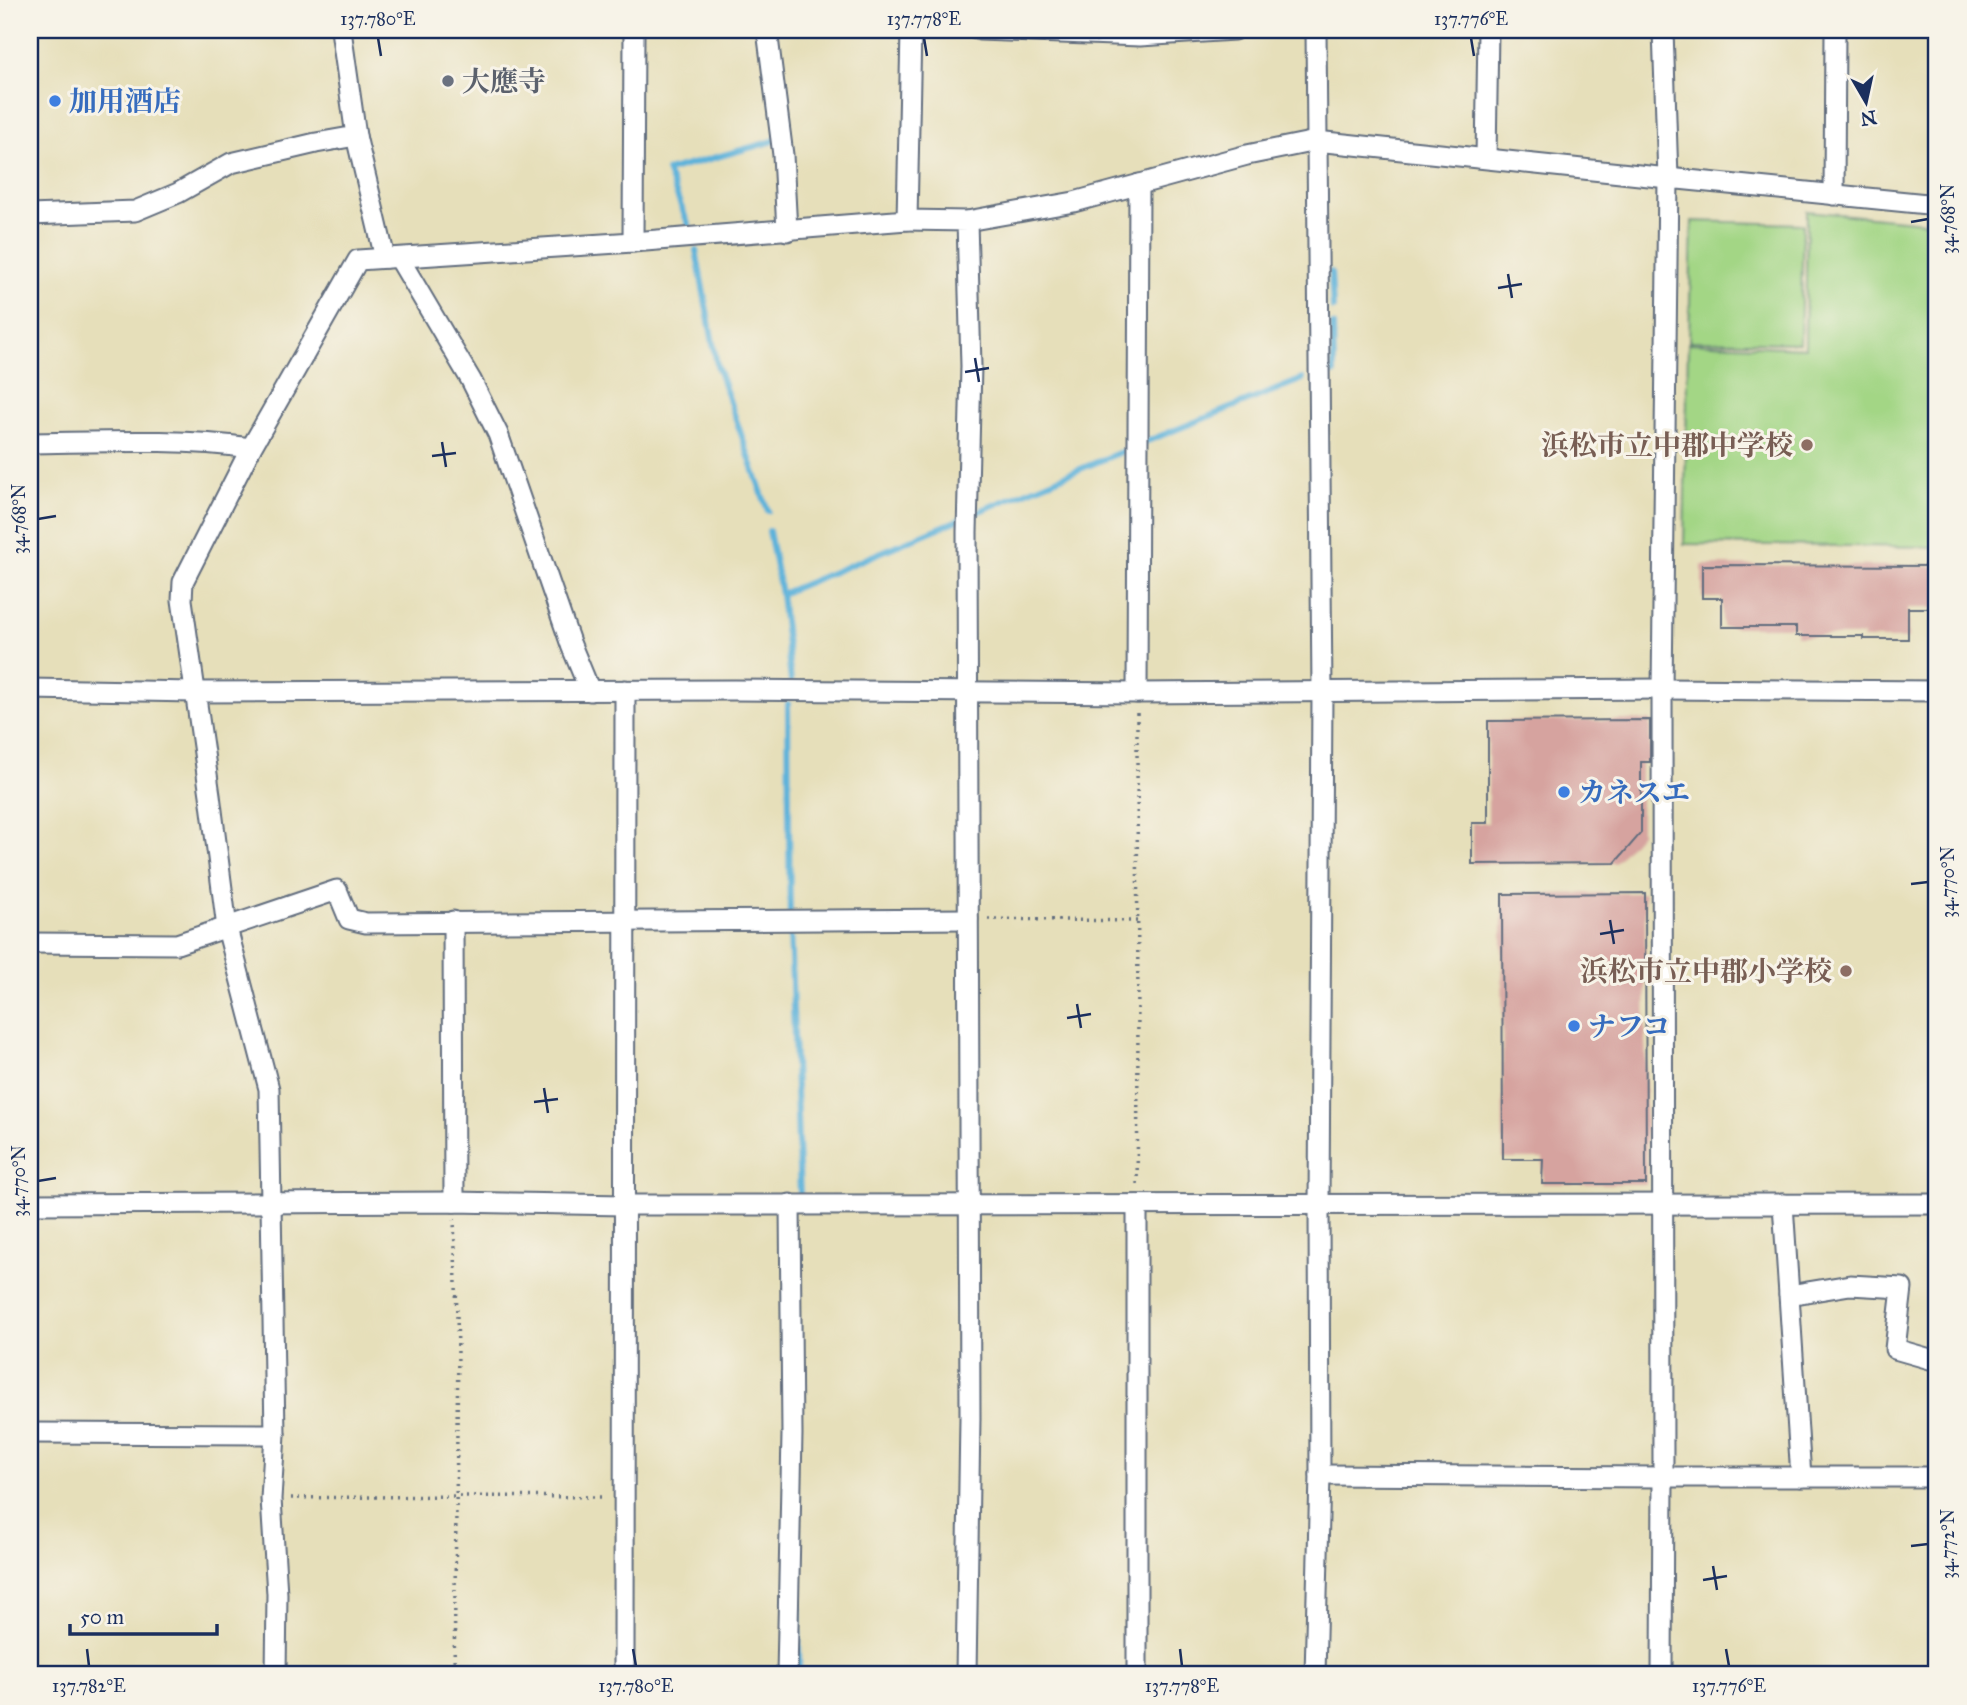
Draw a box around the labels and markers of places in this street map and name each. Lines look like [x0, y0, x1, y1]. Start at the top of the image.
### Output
place label: 大應寺 [462, 64, 546, 99]
marker: 大應寺 [440, 73, 456, 89]
place label: 加用酒店 [69, 84, 181, 119]
marker: 加用酒店 [47, 93, 63, 109]
place label: 浜松市立中郡中学校 [1541, 428, 1793, 463]
marker: 浜松市立中郡中学校 [1799, 437, 1815, 453]
place label: カネスエ [1578, 775, 1690, 810]
marker: カネスエ [1556, 784, 1572, 800]
place label: 浜松市立中郡小学校 [1580, 954, 1832, 989]
marker: 浜松市立中郡小学校 [1838, 963, 1854, 979]
place label: ナフコ [1588, 1009, 1671, 1044]
marker: ナフコ [1566, 1018, 1582, 1034]

